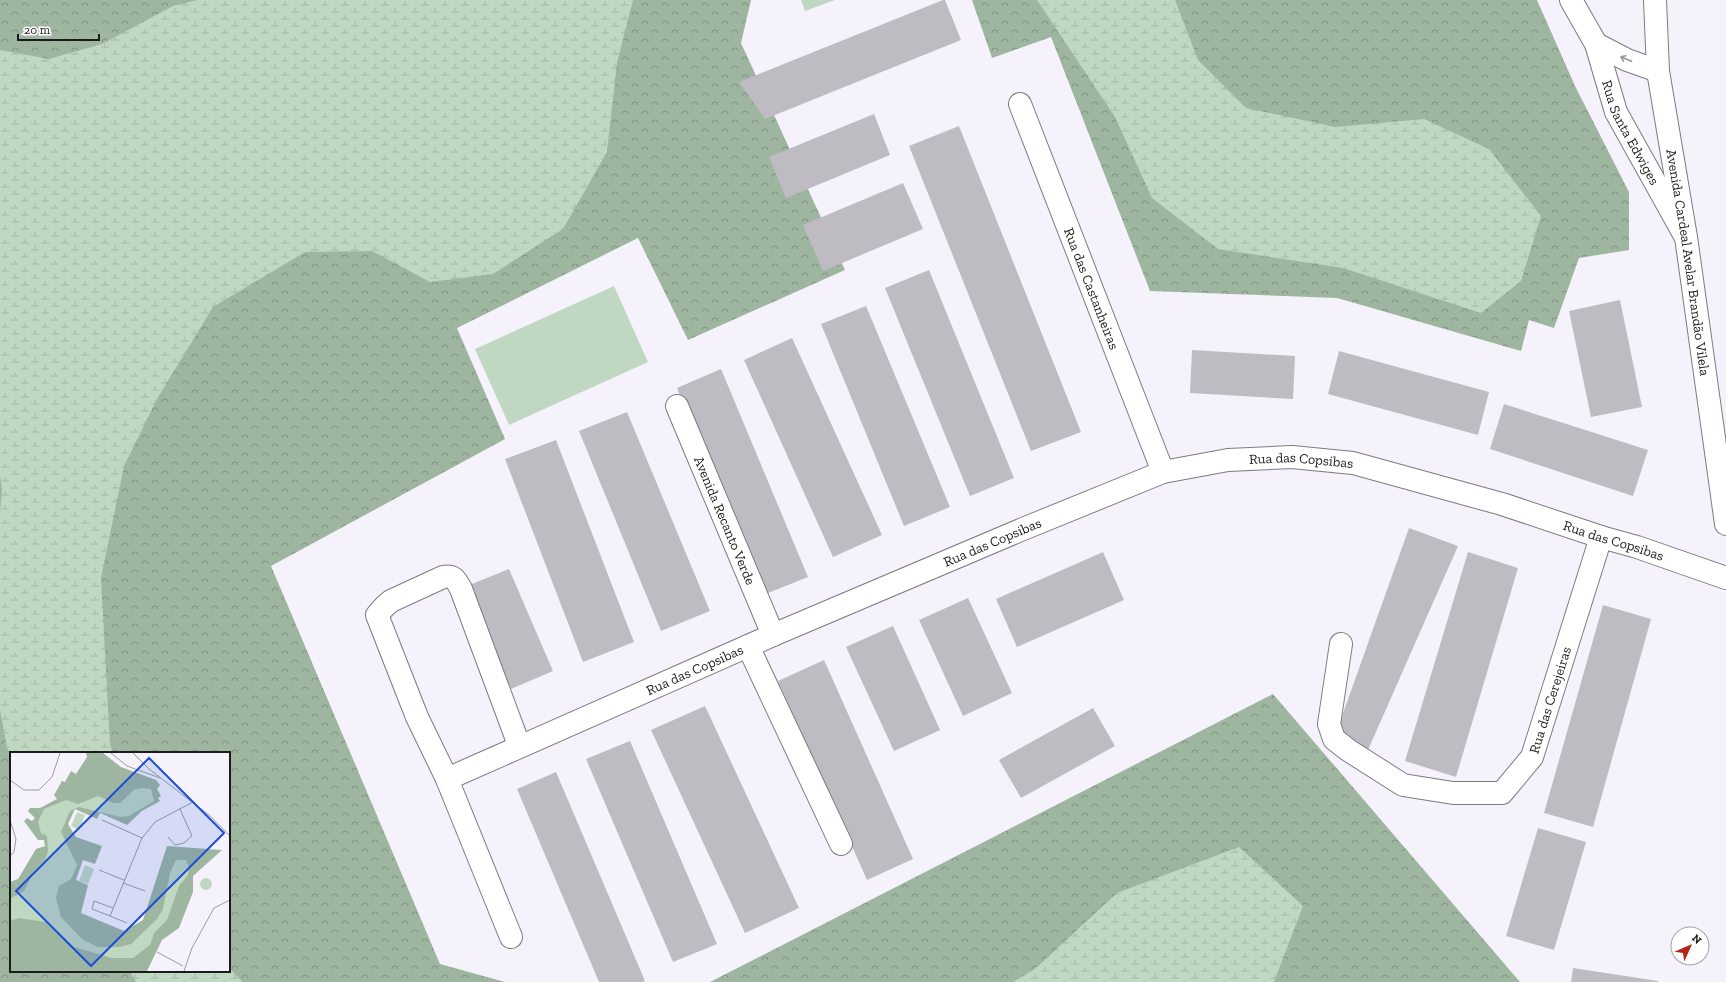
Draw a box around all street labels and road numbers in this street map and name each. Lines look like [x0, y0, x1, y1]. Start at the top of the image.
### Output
street label: Rua Santa Edwiges [1598, 78, 1663, 188]
street label: Avenida Cardeal Avelar Brandão Vilela [1662, 148, 1713, 377]
street label: Rua das Castanheiras [1060, 225, 1123, 352]
street label: Rua das Copsibas [1249, 449, 1354, 472]
street label: Avenida Recanto Verde [690, 454, 759, 588]
street label: Rua das Copsibas [941, 514, 1044, 571]
street label: Rua das Copsibas [1561, 517, 1666, 565]
street label: Rua das Copsibas [643, 641, 746, 699]
street label: Rua das Cerejeiras [1526, 644, 1575, 756]

